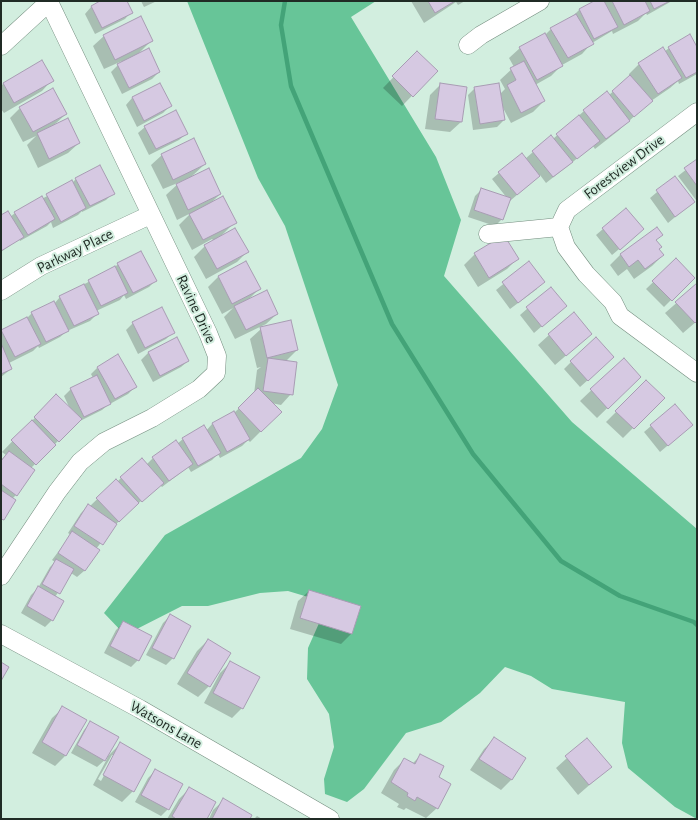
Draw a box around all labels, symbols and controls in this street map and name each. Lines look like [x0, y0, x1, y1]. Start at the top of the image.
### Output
street label: Forestview Drive [580, 131, 668, 203]
street label: Parkway Place [34, 225, 116, 277]
street label: Ravine Drive [172, 272, 220, 346]
street label: Watsons Lane [127, 697, 205, 753]

